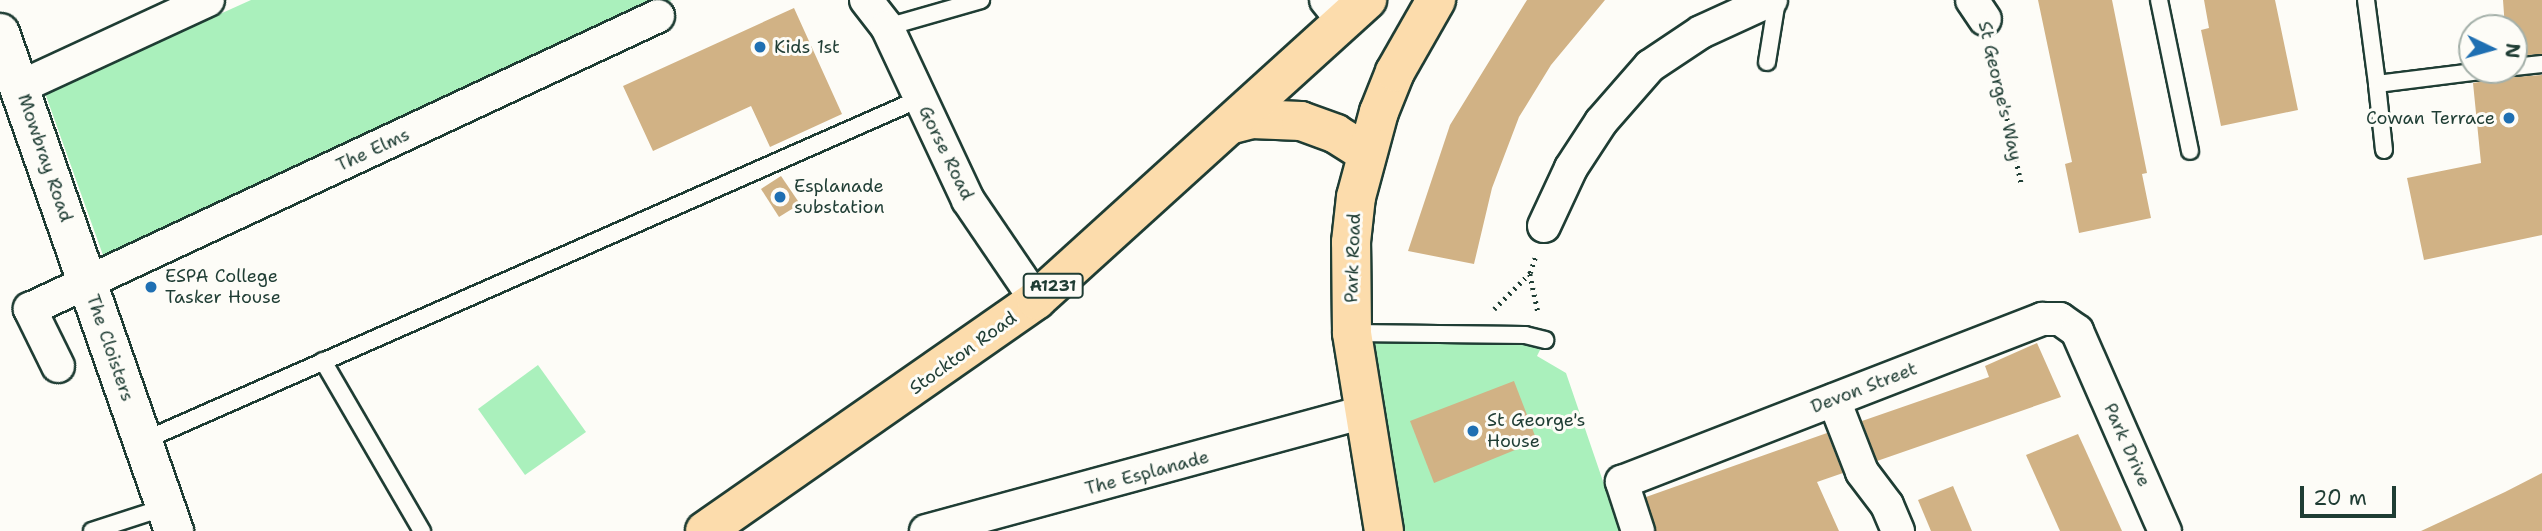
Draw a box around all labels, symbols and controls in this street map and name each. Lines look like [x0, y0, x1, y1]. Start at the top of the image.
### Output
north arrow [2458, 14, 2528, 84]
street label: St George's Way [1973, 19, 2027, 163]
place label: Kids 1st [774, 36, 840, 58]
marker: Kids 1st [752, 39, 768, 55]
text: N [2499, 42, 2526, 59]
street label: Mowbray Road [13, 91, 77, 225]
street label: Gorse Road [914, 102, 978, 204]
place label: Cowan Terrace [2366, 107, 2495, 129]
marker: Cowan Terrace [2501, 110, 2517, 126]
street label: The Elms [333, 124, 413, 176]
place label: Esplanade substation [794, 176, 884, 218]
marker: Esplanade substation [772, 189, 788, 205]
street label: Park Road [1341, 213, 1365, 303]
place label: ESPA College Tasker House [165, 266, 281, 308]
road number: A1231 [1021, 274, 1084, 298]
marker: ESPA College Tasker House [143, 279, 159, 295]
street label: The Cloisters [82, 292, 138, 404]
street label: Stockton Road [905, 307, 1021, 399]
street label: Devon Street [1808, 358, 1920, 418]
street label: Park Drive [2099, 400, 2155, 490]
place label: St George's House [1487, 410, 1586, 452]
marker: St George's House [1465, 423, 1481, 439]
street label: The Esplanade [1083, 446, 1211, 500]
scale bar [2304, 472, 2400, 516]
text: 20 m [2313, 484, 2367, 512]

